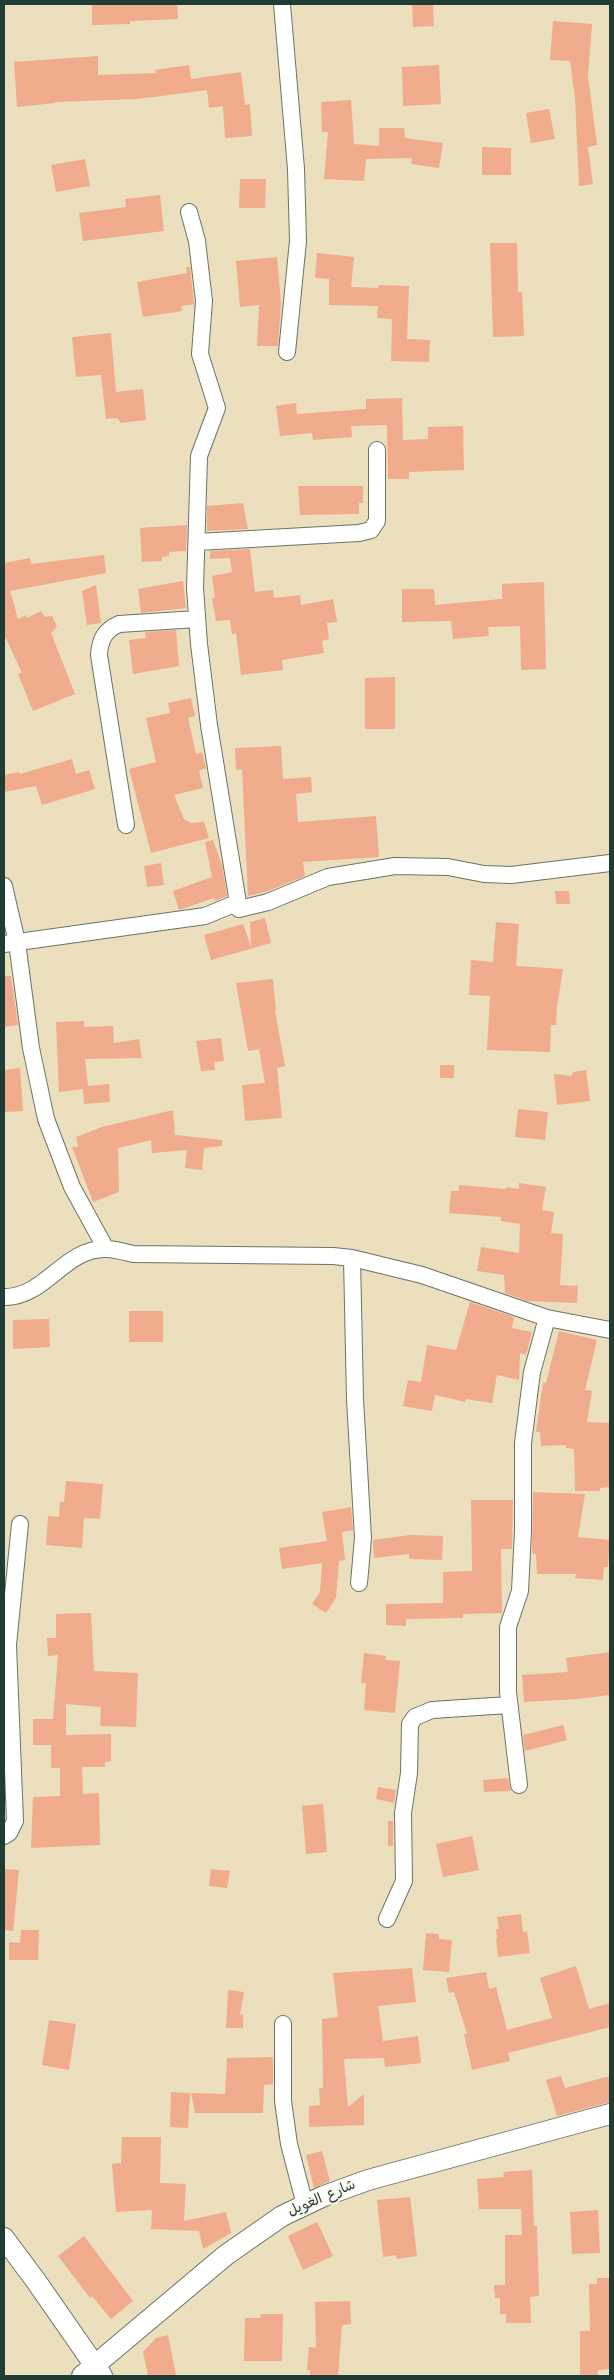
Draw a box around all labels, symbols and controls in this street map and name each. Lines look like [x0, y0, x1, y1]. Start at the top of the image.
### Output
street label: شارع الغويل [286, 2177, 358, 2221]

